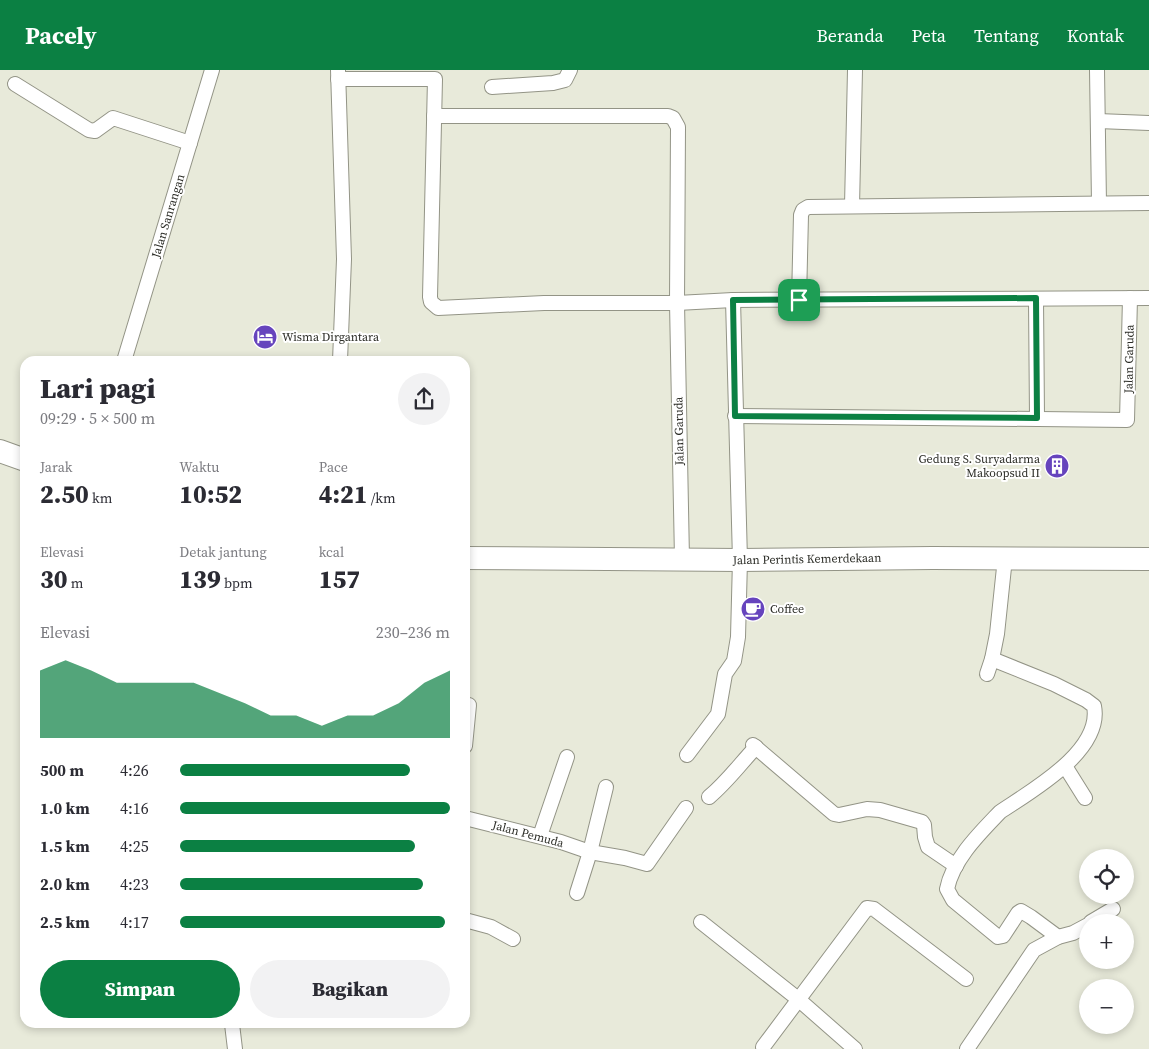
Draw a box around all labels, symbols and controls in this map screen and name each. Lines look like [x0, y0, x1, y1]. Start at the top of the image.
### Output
text: Pacely [25, 19, 97, 52]
text: Beranda [816, 23, 884, 48]
text: Peta [912, 23, 946, 48]
text: Tentang [974, 23, 1039, 48]
text: Kontak [1067, 23, 1124, 48]
street label: Jalan Sanrangan [147, 172, 188, 261]
pin [778, 279, 820, 321]
icon: arrive [785, 286, 813, 314]
hotel icon: Wisma Dirgantara [252, 324, 278, 350]
street label: Jalan Garuda [1120, 324, 1138, 395]
place label: Wisma Dirgantara [282, 329, 380, 345]
text: Lari pagi [40, 369, 155, 407]
button: share [398, 373, 450, 425]
street label: Jalan Garuda [670, 396, 688, 467]
text: 09:29 · 5 × 500 m [40, 407, 155, 429]
place label: Gedung S. Suryadarma Makoopsud II [918, 451, 1041, 481]
building icon: Gedung S. Suryadarma Makoopsud II [1044, 453, 1070, 479]
text: Jarak [40, 457, 72, 477]
text: Waktu [179, 457, 219, 477]
text: Pace [319, 457, 348, 477]
text: 2.50 [40, 477, 89, 511]
text: 10:52 [179, 477, 242, 511]
text: 4:21 [319, 477, 367, 511]
text: km [89, 488, 112, 508]
text: /km [367, 488, 396, 508]
text: Elevasi [40, 542, 84, 562]
text: Detak jantung [179, 542, 267, 562]
text: kcal [319, 542, 344, 562]
street label: Jalan Perintis Kemerdekaan [732, 550, 881, 568]
text: 30 [40, 562, 68, 596]
text: 139 [179, 562, 221, 596]
text: 157 [319, 562, 360, 596]
text: m [68, 573, 83, 593]
text: bpm [221, 573, 253, 593]
cafe icon: Coffee [740, 596, 766, 622]
place label: Coffee [770, 601, 804, 617]
text: Elevasi [40, 621, 90, 643]
text: 230–236 m [376, 621, 450, 643]
text: 500 m [40, 759, 84, 781]
text: 4:26 [120, 759, 149, 781]
text: 1.0 km [40, 797, 90, 819]
text: 4:16 [120, 797, 149, 819]
street label: Jalan Pemuda [490, 817, 566, 851]
text: 1.5 km [40, 835, 90, 857]
text: 4:25 [120, 835, 149, 857]
map controls [1079, 849, 1134, 1034]
button: locate [1079, 849, 1134, 904]
text: 2.0 km [40, 873, 90, 895]
text: 4:23 [120, 873, 149, 895]
text: 2.5 km [40, 911, 90, 933]
text: 4:17 [120, 911, 149, 933]
button: + [1079, 914, 1134, 969]
button: Simpan [40, 960, 240, 1018]
button: Bagikan [250, 960, 450, 1018]
button: − [1079, 979, 1134, 1034]

